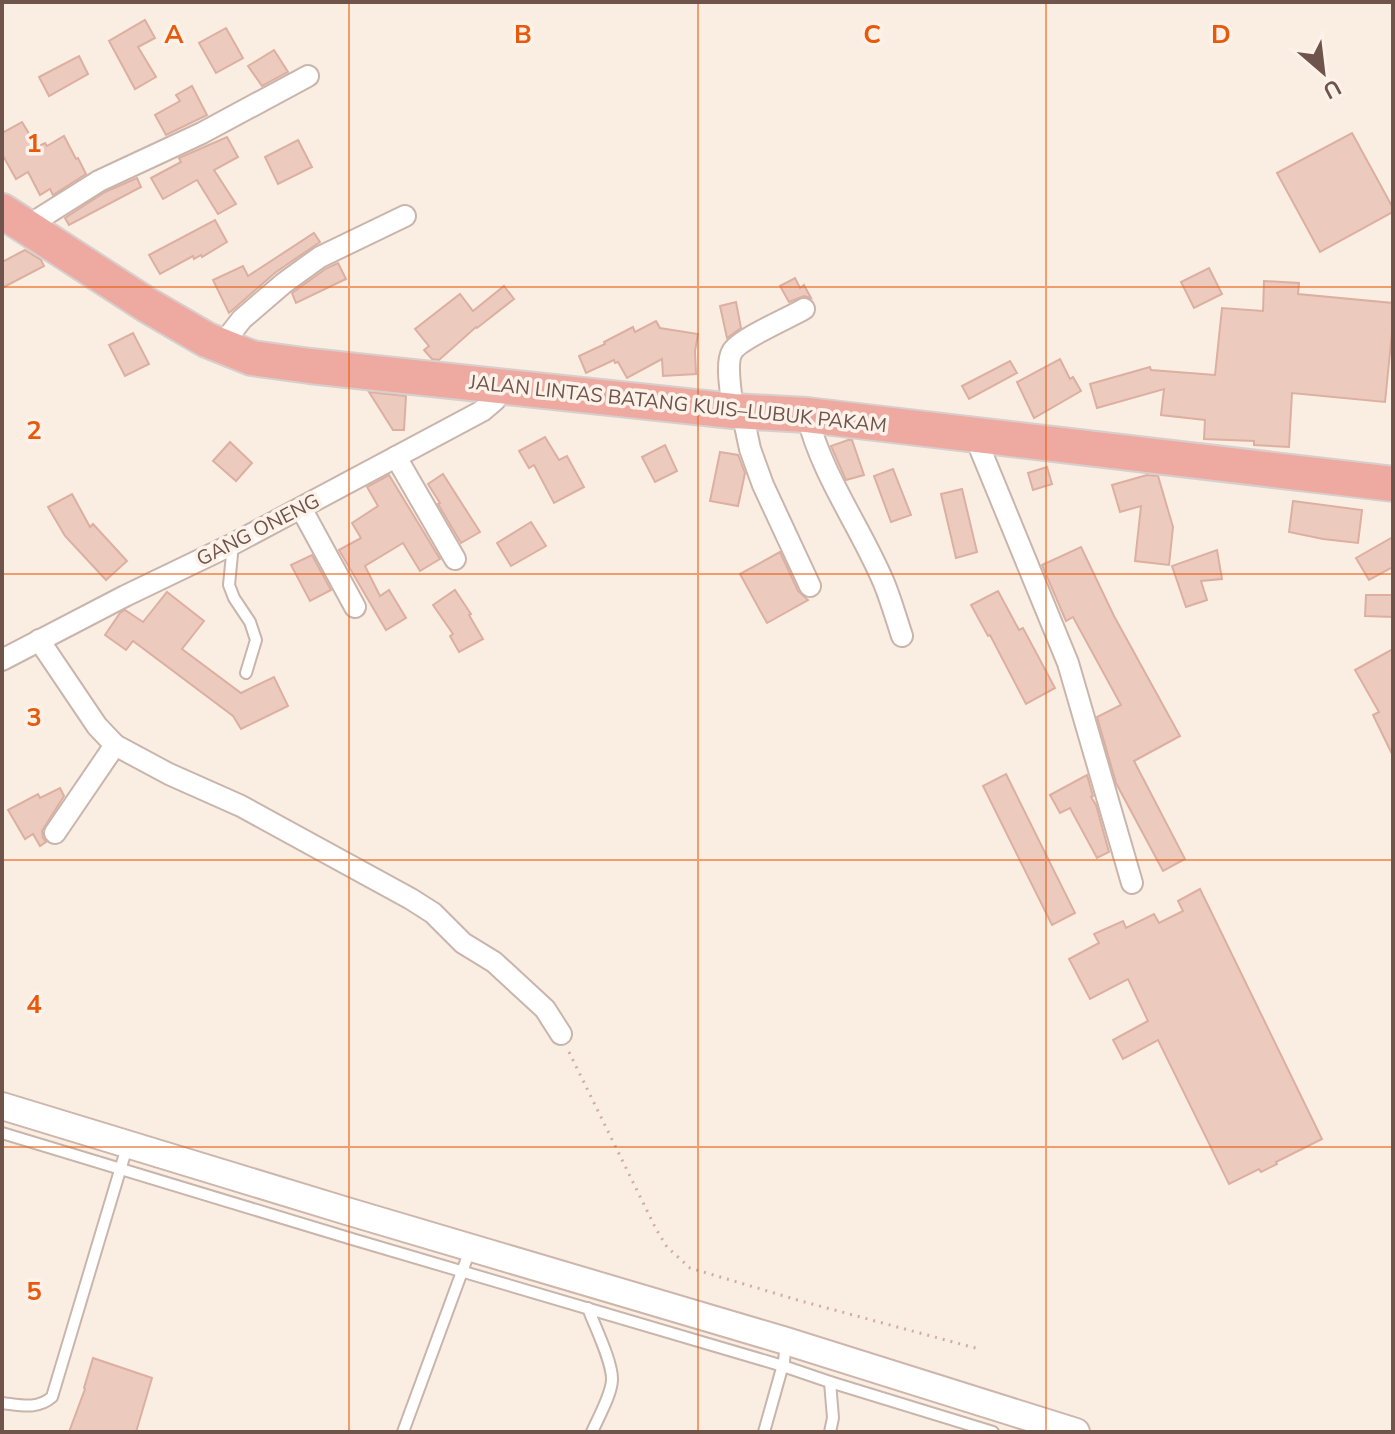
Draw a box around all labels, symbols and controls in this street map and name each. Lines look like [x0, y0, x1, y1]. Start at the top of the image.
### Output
text: A [164, 17, 184, 52]
text: B [514, 17, 532, 52]
text: C [863, 17, 881, 52]
text: D [1211, 17, 1231, 52]
north arrow [1283, 32, 1363, 112]
text: U [1318, 72, 1346, 106]
text: 1 [26, 126, 42, 161]
street label: JALAN LINTAS BATANG KUIS–LUBUK PAKAM [467, 369, 888, 439]
text: 2 [26, 413, 42, 448]
street label: GANG ONENG [192, 487, 324, 573]
text: 3 [26, 700, 42, 735]
text: 4 [26, 987, 42, 1022]
text: 5 [26, 1274, 42, 1309]

